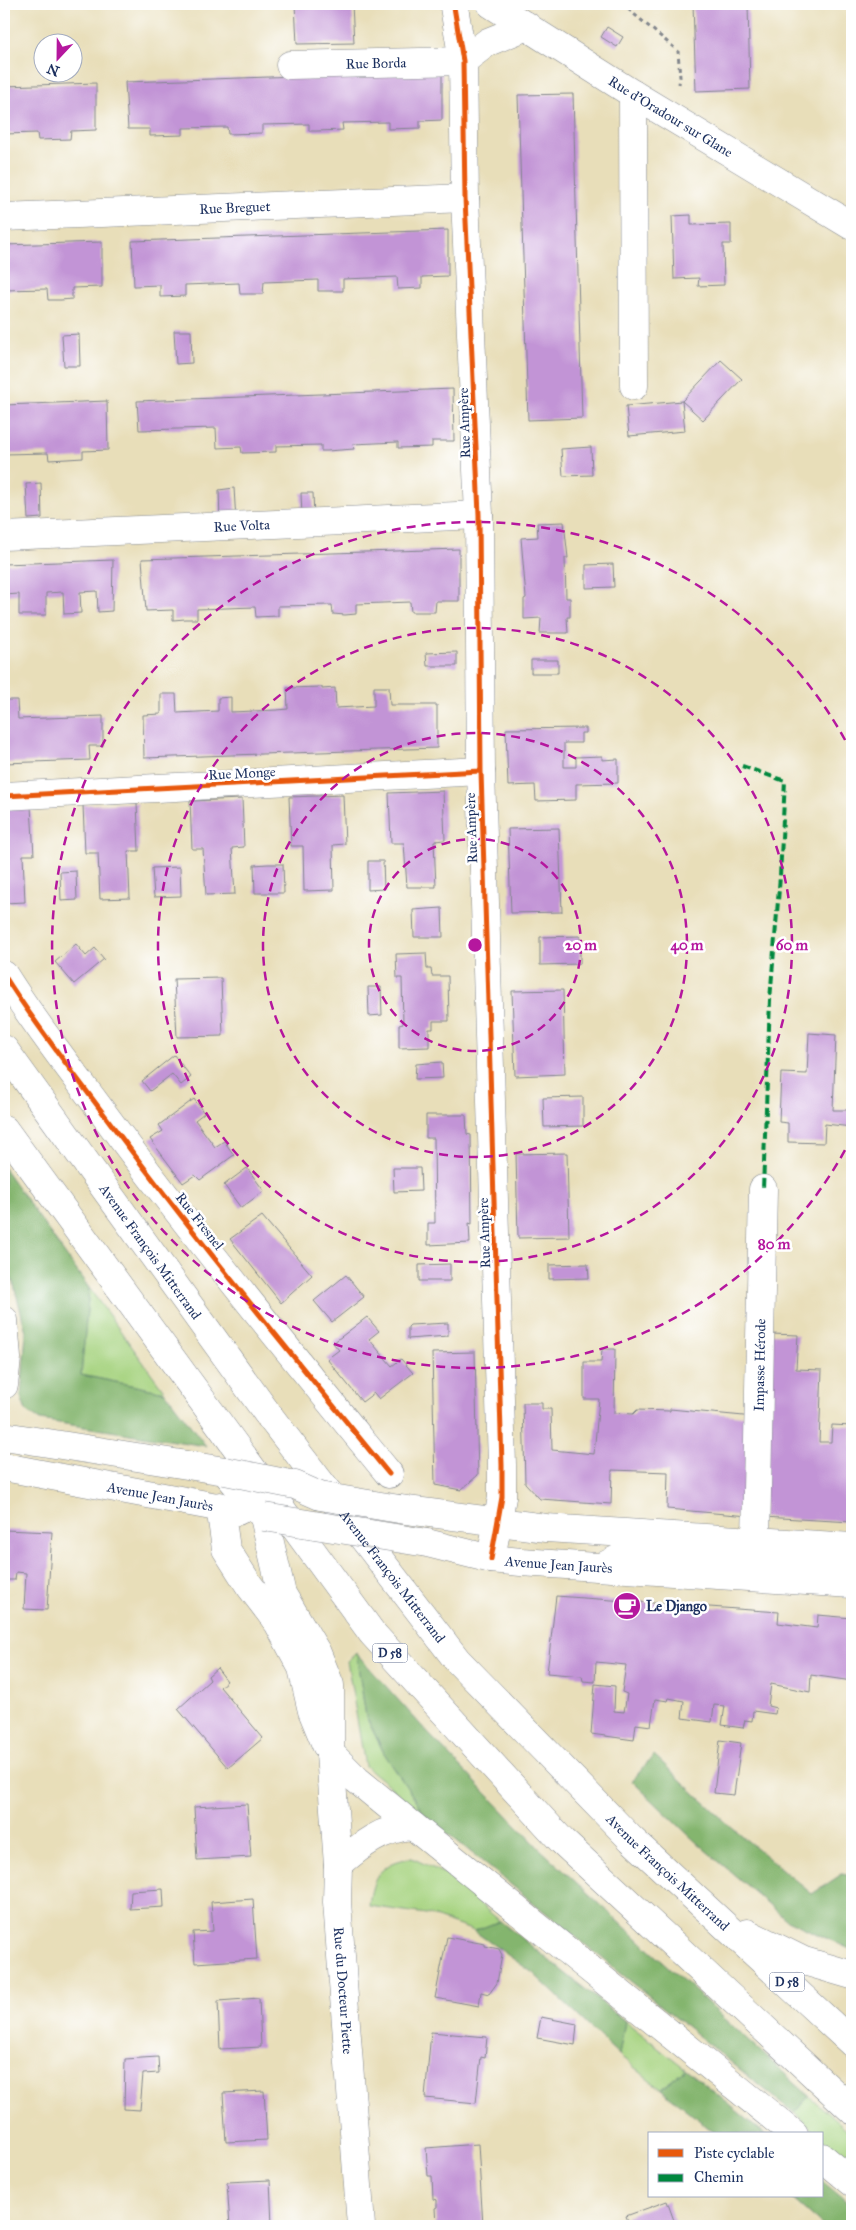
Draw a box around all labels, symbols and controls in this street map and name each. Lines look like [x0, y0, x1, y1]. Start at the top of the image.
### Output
north arrow [32, 32, 82, 82]
street label: Rue Borda [346, 54, 407, 73]
text: N [45, 59, 62, 80]
street label: Rue d'Oradour sur Glane [605, 73, 736, 161]
street label: Rue Breguet [199, 198, 271, 218]
street label: Rue Ampère [455, 387, 474, 459]
street label: Rue Volta [213, 516, 270, 536]
street label: Rue Monge [208, 763, 276, 784]
street label: Rue Ampère [462, 792, 481, 864]
centre of rings [466, 936, 484, 954]
text: 20 m [565, 936, 597, 954]
text: 40 m [671, 936, 704, 955]
text: 60 m [776, 936, 809, 954]
street label: Avenue François Mitterrand [95, 1180, 205, 1323]
street label: Rue Fresnel [172, 1189, 227, 1254]
street label: Rue Ampère [475, 1197, 494, 1269]
text: 80 m [758, 1235, 791, 1253]
street label: Impasse Hérode [751, 1318, 769, 1412]
street label: Avenue Jean Jaurès [105, 1478, 215, 1515]
street label: Avenue François Mitterrand [335, 1506, 449, 1646]
street label: Avenue Jean Jaurès [503, 1552, 613, 1577]
cafe icon: Le Django [612, 1591, 642, 1621]
place label: Le Django [646, 1598, 707, 1616]
road number: D 58 [372, 1644, 408, 1662]
street label: Avenue François Mitterrand [602, 1810, 733, 1935]
street label: Rue du Docteur Piette [330, 1926, 356, 2055]
road number: D 58 [770, 1972, 804, 1991]
legend [648, 2132, 824, 2198]
text: Piste cyclable [694, 2144, 774, 2162]
text: Chemin [694, 2168, 744, 2186]

